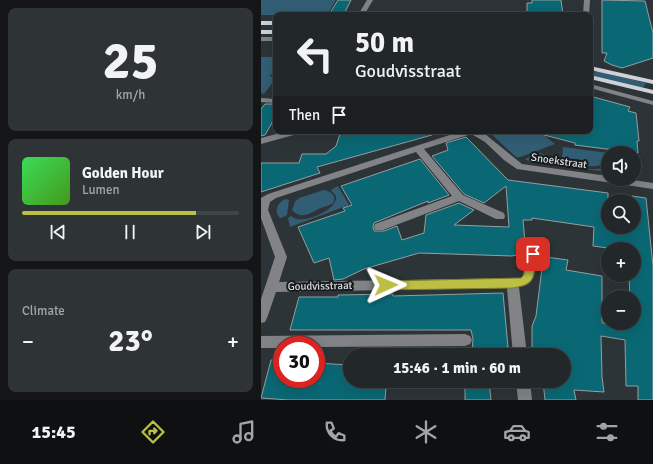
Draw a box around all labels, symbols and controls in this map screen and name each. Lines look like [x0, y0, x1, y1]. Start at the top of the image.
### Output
text: 50 m [355, 26, 414, 60]
icon: left [289, 28, 341, 80]
text: 25 [102, 29, 159, 93]
text: Goudvisstraat [355, 60, 461, 82]
text: km/h [116, 87, 145, 103]
icon: arrive [328, 104, 350, 126]
text: Then [289, 106, 320, 124]
map controls [601, 146, 641, 330]
button: sound [601, 146, 641, 186]
street label: Snoekstraat [530, 151, 588, 171]
text: Golden Hour [82, 164, 164, 182]
text: Lumen [82, 182, 120, 198]
button: search [601, 194, 641, 234]
icon: previous [47, 221, 69, 243]
icon: pause [119, 221, 141, 243]
icon: next [192, 221, 214, 243]
pin [516, 237, 550, 271]
button: + [601, 242, 641, 282]
icon: arrive [522, 243, 544, 265]
position arrow [365, 264, 407, 306]
street label: Goudvisstraat [287, 279, 353, 293]
button: − [601, 290, 641, 330]
text: Climate [22, 303, 65, 319]
text: 23° [108, 323, 153, 360]
text: − [22, 328, 34, 355]
text: + [227, 328, 239, 355]
speed limit sign: 30 [273, 336, 325, 388]
text: 15:46 · 1 min · 60 m [393, 359, 521, 377]
icon: directions [139, 418, 167, 446]
icon: music [230, 418, 258, 446]
icon: phone [321, 418, 349, 446]
icon: climate [412, 418, 440, 446]
icon: car [503, 418, 531, 446]
icon: filters [593, 418, 621, 446]
text: 15:45 [31, 421, 76, 443]

